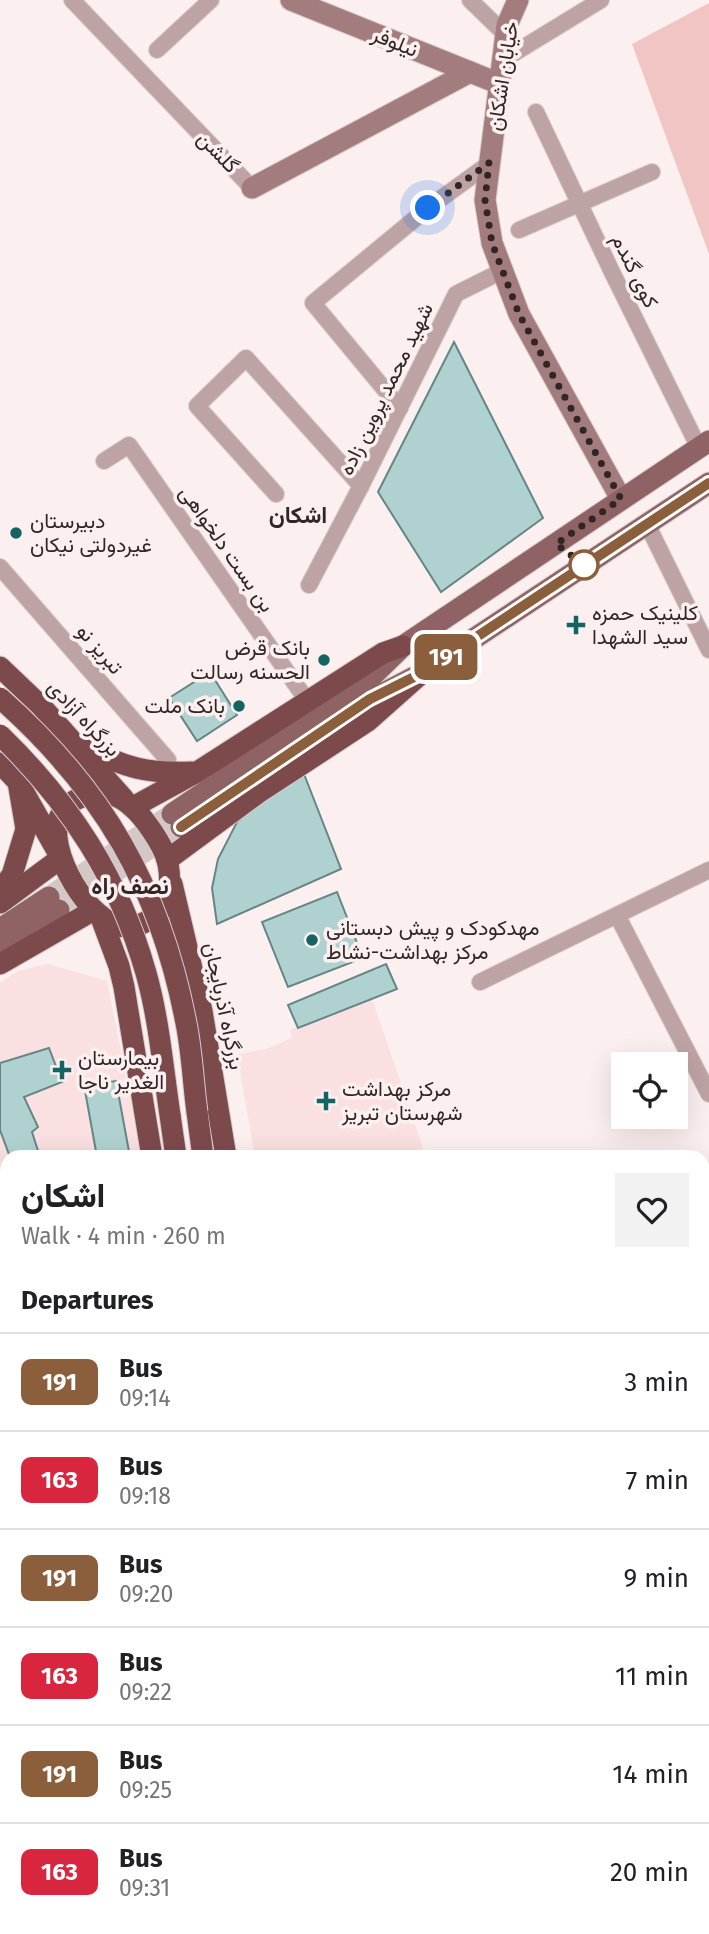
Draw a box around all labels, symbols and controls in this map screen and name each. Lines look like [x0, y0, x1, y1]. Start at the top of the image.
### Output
street label: خیابان اشکان [482, 19, 524, 133]
street label: نیلوفر [367, 21, 422, 63]
street label: گلشن [192, 125, 244, 179]
your location [410, 190, 445, 225]
street label: کوی گندم [605, 230, 664, 313]
street label: شهید محمد پروین زاده [333, 299, 440, 480]
street label: بن بست دلخواهی [174, 481, 280, 617]
district label: اشکان [269, 501, 327, 529]
place label: دبیرستان غیردولتی نیکان [30, 508, 152, 558]
marker: دبیرستان غیردولتی نیکان [8, 525, 24, 541]
unlabelled marker [569, 550, 599, 580]
place label: کلینیک حمزه سید الشهدا [592, 600, 698, 650]
marker: کلینیک حمزه سید الشهدا [566, 615, 586, 635]
street label: تبریز نو [71, 619, 129, 679]
line badge: 191 [406, 634, 486, 680]
place label: بانک قرض الحسنه رسالت [190, 635, 310, 685]
text: 191 [428, 643, 464, 671]
marker: بانک قرض الحسنه رسالت [316, 652, 332, 668]
street label: بزرگراه آزادی [42, 674, 126, 762]
place label: بانک ملت [145, 693, 225, 719]
marker: بانک ملت [231, 698, 247, 714]
district label: نصف راه [91, 872, 169, 901]
place label: مهدکودک و پیش دبستانی مرکز بهداشت-نشاط [326, 915, 539, 965]
marker: مهدکودک و پیش دبستانی مرکز بهداشت-نشاط [304, 932, 320, 948]
street label: بزرگراه آذربایجان [198, 940, 250, 1072]
place label: بیمارستان الغدیر ناجا [78, 1045, 164, 1095]
map controls [611, 1052, 688, 1129]
button: locate [611, 1052, 688, 1129]
marker: بیمارستان الغدیر ناجا [52, 1060, 72, 1080]
place label: مرکز بهداشت شهرستان تبریز [341, 1076, 463, 1126]
marker: مرکز بهداشت شهرستان تبریز [316, 1091, 336, 1111]
button: heart [615, 1173, 689, 1247]
text: اشکان [21, 1176, 105, 1216]
text: Walk · 4 min · 260 m [21, 1222, 226, 1250]
text: Departures [21, 1285, 154, 1316]
text: Bus [119, 1353, 162, 1384]
text: 3 min [624, 1367, 689, 1398]
text: 191 [42, 1368, 77, 1396]
text: 09:14 [119, 1384, 170, 1412]
text: Bus [119, 1451, 162, 1482]
text: 7 min [626, 1465, 689, 1496]
text: 163 [41, 1466, 78, 1494]
text: 09:18 [119, 1482, 171, 1510]
text: Bus [119, 1549, 162, 1580]
text: 9 min [624, 1563, 689, 1594]
text: 191 [42, 1564, 77, 1592]
text: 09:20 [119, 1580, 173, 1608]
text: Bus [119, 1647, 162, 1678]
text: 11 min [615, 1661, 689, 1692]
text: 163 [41, 1662, 78, 1690]
text: 09:22 [119, 1678, 172, 1706]
text: Bus [119, 1745, 162, 1776]
text: 14 min [612, 1759, 689, 1790]
text: 191 [42, 1760, 77, 1788]
text: 09:25 [119, 1776, 172, 1804]
text: Bus [119, 1843, 162, 1874]
text: 20 min [610, 1857, 689, 1888]
text: 163 [41, 1858, 78, 1886]
text: 09:31 [119, 1874, 170, 1902]

